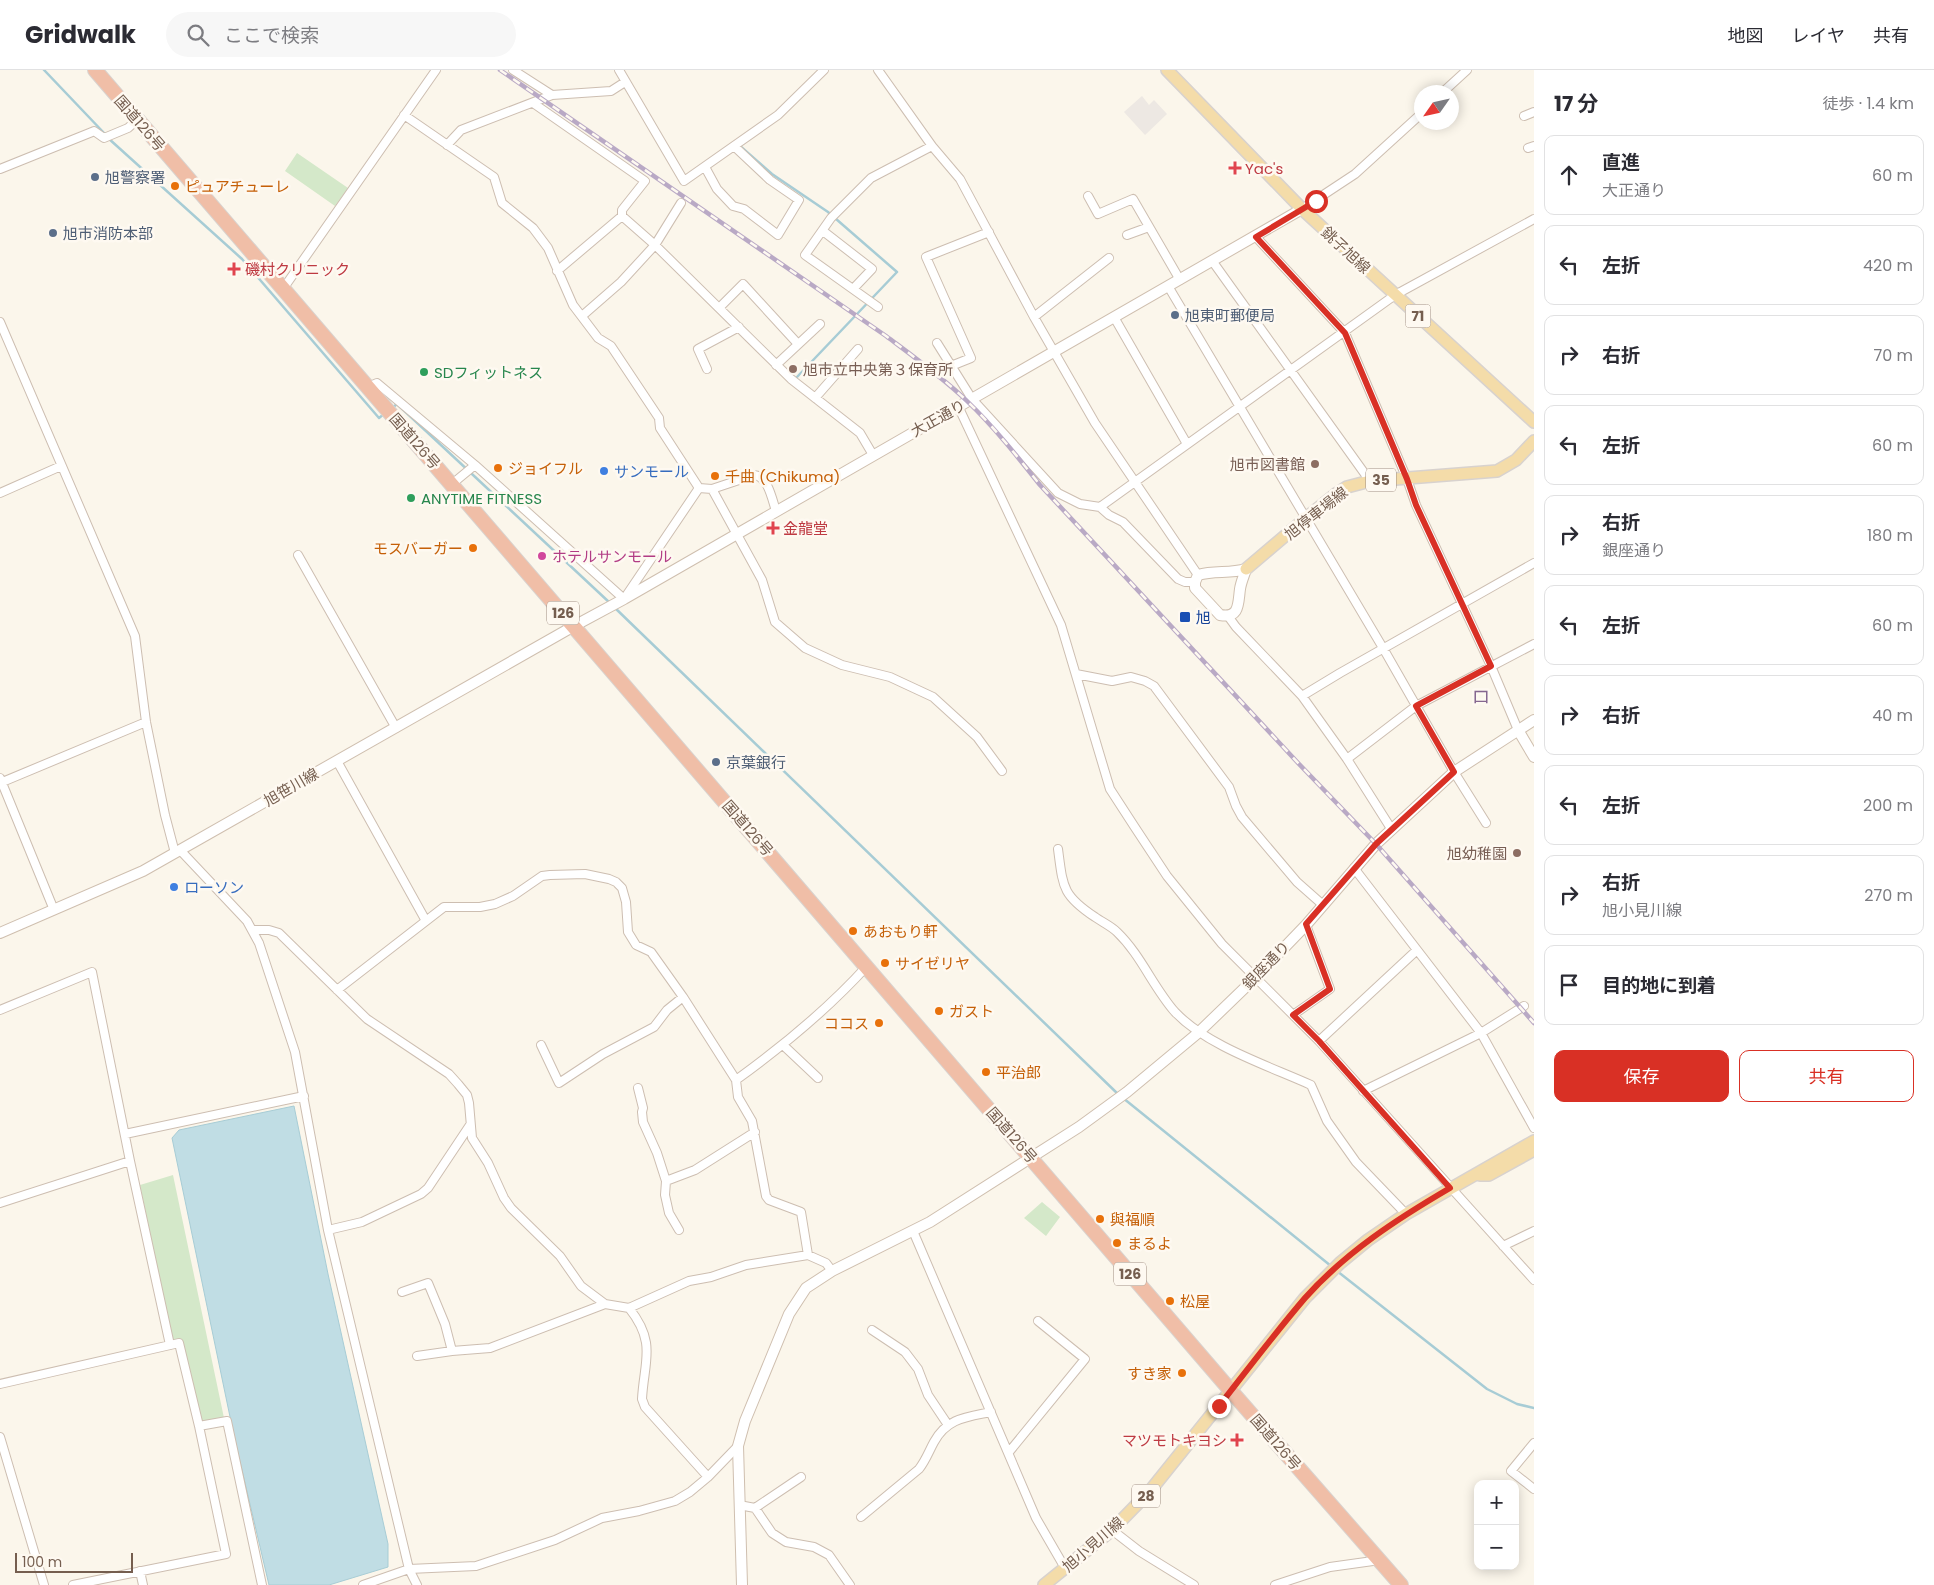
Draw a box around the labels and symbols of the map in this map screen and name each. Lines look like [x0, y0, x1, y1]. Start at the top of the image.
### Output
north arrow [1414, 85, 1459, 130]
street label: 国道126号 [110, 90, 170, 156]
place label: Yac's [1245, 158, 1283, 179]
marker: Yac's [1229, 162, 1241, 174]
place label: 旭警察署 [105, 167, 165, 188]
marker: 旭警察署 [89, 171, 101, 183]
place label: ピュアチューレ [185, 176, 289, 197]
marker: ピュアチューレ [169, 180, 181, 192]
route start [1305, 190, 1328, 213]
street label: 銚子旭線 [1317, 222, 1375, 278]
place label: 旭市消防本部 [63, 223, 153, 244]
marker: 旭市消防本部 [47, 227, 59, 239]
place label: 磯村クリニック [245, 259, 350, 280]
marker: 磯村クリニック [227, 262, 241, 276]
place label: 旭東町郵便局 [1185, 305, 1275, 326]
road number: 71 [1406, 305, 1430, 328]
marker: 旭東町郵便局 [1169, 309, 1181, 321]
place label: 旭市立中央第３保育所 [803, 359, 953, 380]
place label: SDフィットネス [434, 362, 543, 383]
marker: 旭市立中央第３保育所 [787, 363, 799, 375]
marker: SDフィットネス [418, 366, 430, 378]
street label: 大正通り [907, 394, 969, 442]
street label: 国道126号 [385, 408, 445, 474]
place label: 旭市図書館 [1230, 454, 1305, 475]
place label: ジョイフル [508, 458, 583, 479]
marker: 旭市図書館 [1309, 458, 1321, 470]
place label: サンモール [614, 461, 689, 482]
marker: ジョイフル [492, 462, 504, 474]
marker: サンモール [598, 465, 610, 477]
place label: 千曲 (Chikuma) [725, 466, 840, 487]
road number: 35 [1366, 468, 1396, 492]
marker: 千曲 (Chikuma) [709, 470, 721, 482]
street label: 旭停車場線 [1280, 482, 1352, 544]
place label: ANYTIME FITNESS [421, 488, 542, 509]
marker: ANYTIME FITNESS [405, 492, 417, 504]
place label: 金龍堂 [783, 518, 828, 539]
marker: 金龍堂 [767, 522, 779, 534]
place label: モスバーガー [373, 538, 463, 559]
marker: モスバーガー [467, 542, 479, 554]
place label: ホテルサンモール [552, 546, 672, 567]
marker: ホテルサンモール [536, 550, 548, 562]
road number: 126 [547, 602, 579, 624]
place label: 旭 [1196, 607, 1211, 628]
marker: 旭 [1178, 610, 1192, 624]
district label: ロ [1472, 684, 1490, 709]
place label: 京葉銀行 [726, 752, 786, 773]
marker: 京葉銀行 [710, 756, 722, 768]
street label: 旭笹川線 [260, 763, 322, 811]
street label: 国道126号 [718, 795, 778, 861]
place label: 旭幼稚園 [1447, 843, 1507, 864]
marker: 旭幼稚園 [1511, 847, 1523, 859]
place label: ローソン [184, 877, 244, 898]
marker: ローソン [168, 881, 180, 893]
place label: あおもり軒 [863, 921, 938, 942]
marker: あおもり軒 [847, 925, 859, 937]
street label: 銀座通り [1238, 936, 1294, 994]
place label: サイゼリヤ [895, 953, 970, 974]
marker: サイゼリヤ [879, 957, 891, 969]
place label: ガスト [949, 1001, 994, 1022]
marker: ガスト [933, 1005, 945, 1017]
place label: ココス [824, 1013, 869, 1034]
marker: ココス [873, 1017, 885, 1029]
place label: 平治郎 [996, 1062, 1041, 1083]
marker: 平治郎 [980, 1066, 992, 1078]
street label: 国道126号 [982, 1102, 1042, 1168]
place label: 與福順 [1110, 1209, 1155, 1230]
marker: 與福順 [1094, 1213, 1106, 1225]
place label: まるよ [1127, 1233, 1172, 1254]
marker: まるよ [1111, 1237, 1123, 1249]
road number: 126 [1114, 1262, 1146, 1286]
place label: 松屋 [1180, 1291, 1210, 1312]
marker: 松屋 [1164, 1295, 1176, 1307]
place label: すき家 [1127, 1363, 1172, 1384]
marker: すき家 [1176, 1367, 1188, 1379]
route end [1208, 1395, 1231, 1418]
street label: 国道126号 [1246, 1409, 1306, 1475]
place label: マツモトキヨシ [1122, 1430, 1227, 1451]
marker: マツモトキヨシ [1231, 1434, 1243, 1446]
road number: 28 [1132, 1484, 1160, 1508]
street label: 旭小見川線 [1058, 1511, 1128, 1577]
scale bar [15, 1550, 132, 1573]

